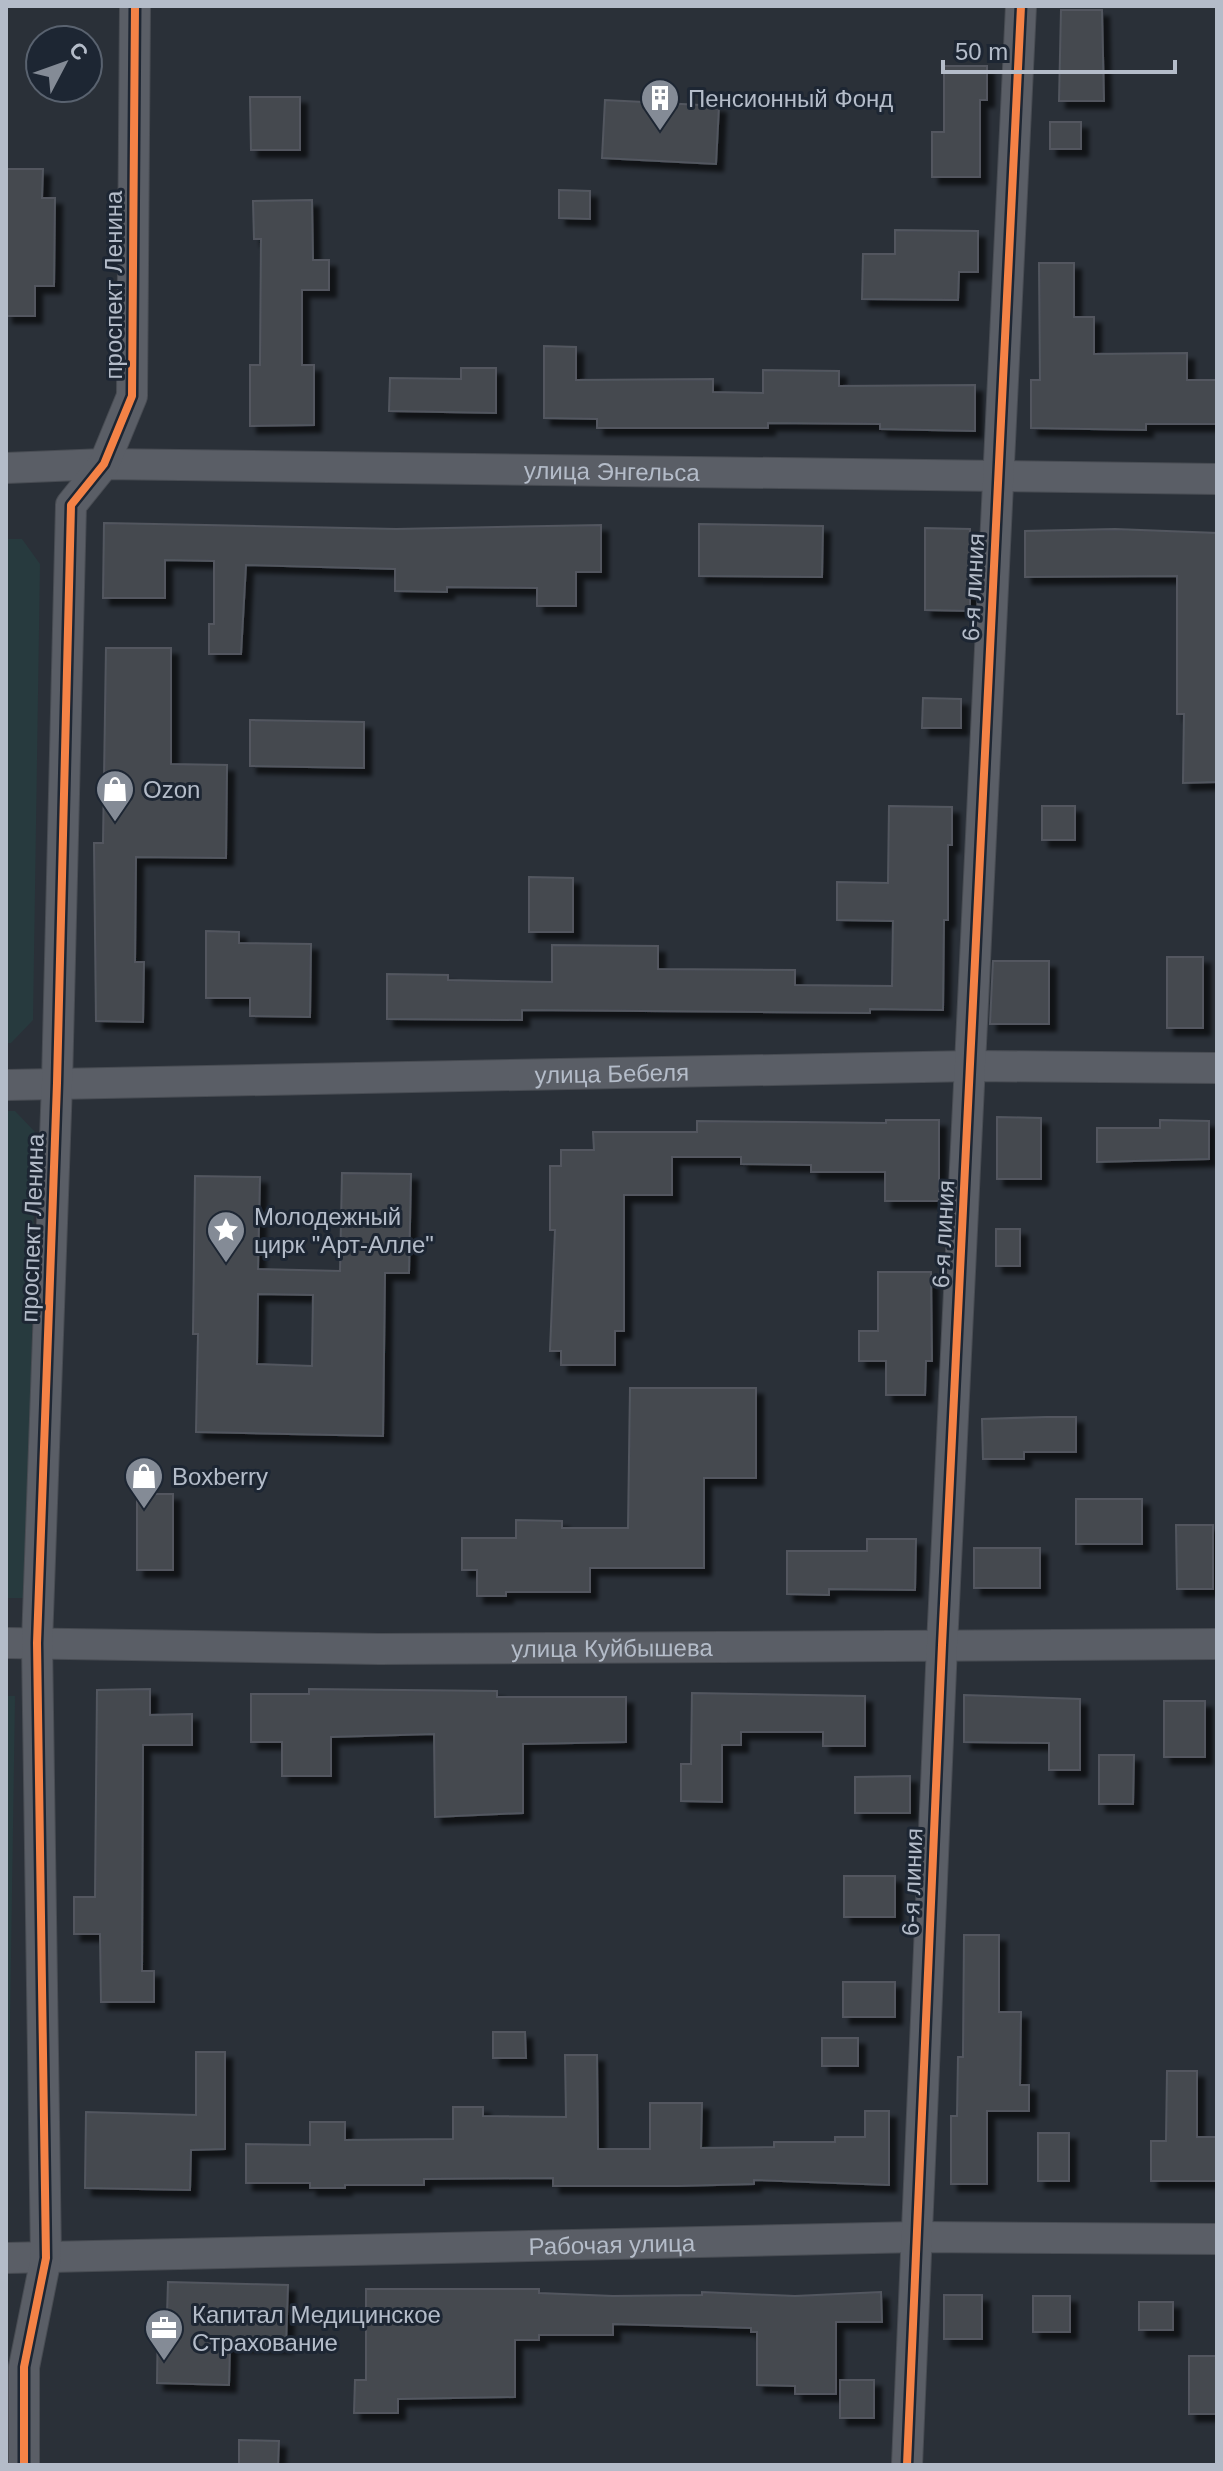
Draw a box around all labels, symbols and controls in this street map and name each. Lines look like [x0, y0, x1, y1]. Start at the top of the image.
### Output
north arrow [24, 24, 104, 104]
scale bar [943, 24, 1175, 74]
text: С [64, 37, 93, 65]
text: 50 m [955, 38, 1008, 65]
building icon: Пенсионный Фонд [639, 77, 681, 132]
place label: Пенсионный Фонд [688, 85, 893, 112]
street label: проспект Ленина [100, 190, 127, 379]
street label: улица Энгельса [524, 456, 701, 486]
street label: 6-я линия [957, 532, 989, 642]
shop icon: Ozon [94, 768, 136, 823]
place label: Ozon [143, 776, 200, 803]
street label: улица Бебеля [534, 1058, 689, 1088]
street label: проспект Ленина [15, 1133, 49, 1323]
street label: 6-я линия [927, 1179, 959, 1289]
place label: Молодежный цирк "Арт-Алле" [254, 1203, 434, 1258]
place icon: Молодежный цирк "Арт-Алле" [205, 1209, 247, 1264]
shop icon: Boxberry [123, 1455, 165, 1510]
place label: Boxberry [172, 1463, 268, 1490]
street label: улица Куйбышева [511, 1634, 713, 1662]
street label: 6-я линия [897, 1828, 927, 1936]
street label: Рабочая улица [528, 2229, 696, 2259]
place label: Капитал Медицинское Страхование [192, 2301, 441, 2356]
office icon: Капитал Медицинское Страхование [143, 2307, 185, 2362]

